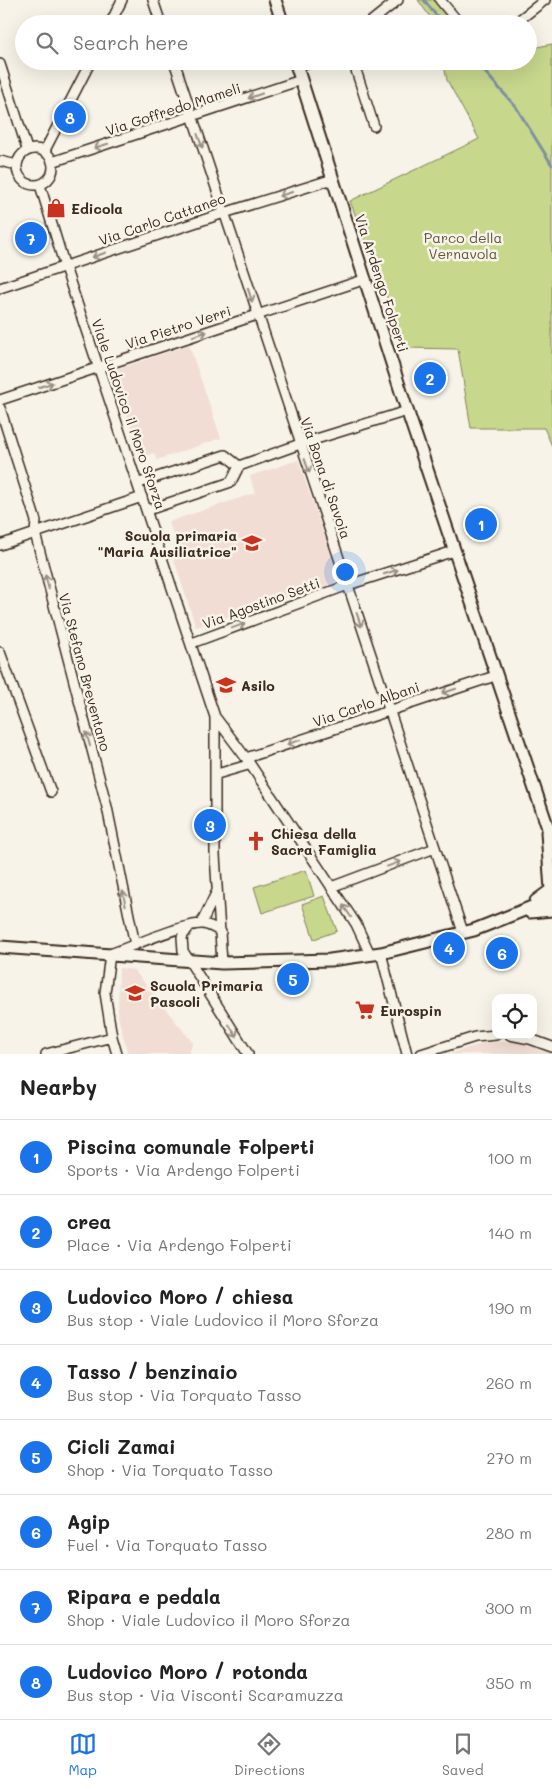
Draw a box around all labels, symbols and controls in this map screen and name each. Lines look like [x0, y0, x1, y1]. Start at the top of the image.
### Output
search box [15, 15, 537, 70]
icon: search [33, 29, 61, 57]
text: Search here [73, 30, 189, 55]
street label: Via Goffredo Mameli [103, 78, 243, 140]
one-way arrow [248, 92, 263, 101]
pin: 8 [54, 98, 86, 136]
one-way arrow [196, 132, 205, 148]
one-way arrow [93, 142, 109, 152]
street label: Via Carlo Cattaneo [96, 188, 228, 250]
one-way arrow [279, 189, 295, 199]
shop icon: Edicola [45, 197, 67, 219]
place label: Edicola [71, 199, 123, 218]
street label: Via Ardengo Folperti [351, 212, 413, 354]
pin: 7 [15, 219, 47, 257]
park label: Parco della Vernavola [424, 228, 502, 263]
one-way arrow [91, 251, 107, 260]
one-way arrow [246, 287, 256, 303]
street label: Via Pietro Verri [123, 301, 233, 353]
street label: Viale Ludovico il Moro Sforza [87, 316, 171, 512]
one-way arrow [192, 329, 208, 338]
pin: 2 [414, 359, 446, 397]
one-way arrow [38, 380, 54, 389]
street label: Via Bona di Savoia [296, 415, 356, 541]
one-way arrow [303, 458, 312, 473]
pin: 1 [465, 505, 497, 543]
place label: Scuola primaria "Maria Ausiliatrice" [97, 526, 237, 561]
school or university icon: Scuola primaria "Maria Ausiliatrice" [241, 532, 263, 554]
your location [332, 559, 358, 585]
one-way arrow [382, 566, 398, 576]
street label: Via Agostino Setti [200, 573, 322, 633]
one-way arrow [42, 575, 51, 591]
street label: Via Stefano Breventano [55, 591, 115, 753]
one-way arrow [355, 612, 364, 627]
one-way arrow [229, 621, 245, 630]
school or university icon: Asilo [215, 674, 237, 696]
place label: Asilo [241, 676, 275, 695]
street label: Via Carlo Albani [310, 677, 422, 731]
one-way arrow [441, 686, 457, 696]
one-way arrow [83, 732, 92, 748]
one-way arrow [287, 738, 303, 747]
pin: 3 [194, 806, 226, 844]
place label: Chiesa della Sacra Famiglia [271, 824, 377, 859]
church icon: Chiesa della Sacra Famiglia [245, 830, 267, 852]
one-way arrow [385, 859, 401, 868]
one-way arrow [119, 890, 128, 906]
one-way arrow [342, 904, 352, 918]
pin: 4 [433, 929, 465, 967]
pin: 6 [486, 934, 518, 972]
pin: 5 [277, 960, 309, 998]
place label: Scuola Primaria Pascoli [150, 976, 263, 1011]
school or university icon: Scuola Primaria Pascoli [124, 982, 146, 1004]
map controls [492, 994, 537, 1039]
button: locate [492, 994, 537, 1039]
supermarket icon: Eurospin [354, 999, 376, 1021]
place label: Eurospin [380, 1001, 441, 1020]
one-way arrow [228, 1023, 238, 1037]
text: Nearby [20, 1073, 97, 1100]
text: 8 results [464, 1076, 532, 1097]
text: Piscina comunale Folperti [67, 1134, 315, 1159]
text: 1 [32, 1147, 40, 1168]
text: 100 m [487, 1147, 532, 1168]
text: Sports · Via Ardengo Folperti [67, 1159, 300, 1180]
text: crea [67, 1209, 111, 1234]
text: 2 [32, 1222, 40, 1243]
text: 140 m [488, 1222, 532, 1243]
text: Place · Via Ardengo Folperti [67, 1234, 292, 1255]
text: Ludovico Moro / chiesa [67, 1284, 293, 1309]
text: 3 [31, 1297, 41, 1318]
text: 190 m [488, 1297, 532, 1318]
text: Bus stop · Viale Ludovico il Moro Sforza [67, 1309, 379, 1330]
text: Tasso / benzinaio [67, 1359, 237, 1384]
text: 4 [31, 1372, 41, 1393]
text: 260 m [486, 1372, 532, 1393]
text: Bus stop · Via Torquato Tasso [67, 1384, 301, 1405]
text: Cicli Zamai [67, 1434, 176, 1459]
text: 5 [31, 1447, 41, 1468]
text: 270 m [486, 1447, 532, 1468]
text: Shop · Via Torquato Tasso [67, 1459, 273, 1480]
text: Agip [67, 1509, 110, 1534]
text: 6 [31, 1522, 41, 1543]
text: 280 m [486, 1522, 532, 1543]
text: Fuel · Via Torquato Tasso [67, 1534, 267, 1555]
text: Ripara e pedala [67, 1584, 221, 1609]
text: 7 [32, 1597, 40, 1618]
text: 300 m [485, 1597, 532, 1618]
text: Shop · Viale Ludovico il Moro Sforza [67, 1609, 351, 1630]
text: Ludovico Moro / rotonda [67, 1659, 308, 1684]
text: 8 [31, 1672, 41, 1693]
text: 350 m [486, 1672, 532, 1693]
text: Bus stop · Via Visconti Scaramuzza [67, 1684, 344, 1705]
tab: Map [68, 1730, 97, 1779]
tab: Directions [234, 1730, 305, 1779]
tab: Saved [442, 1730, 484, 1779]

